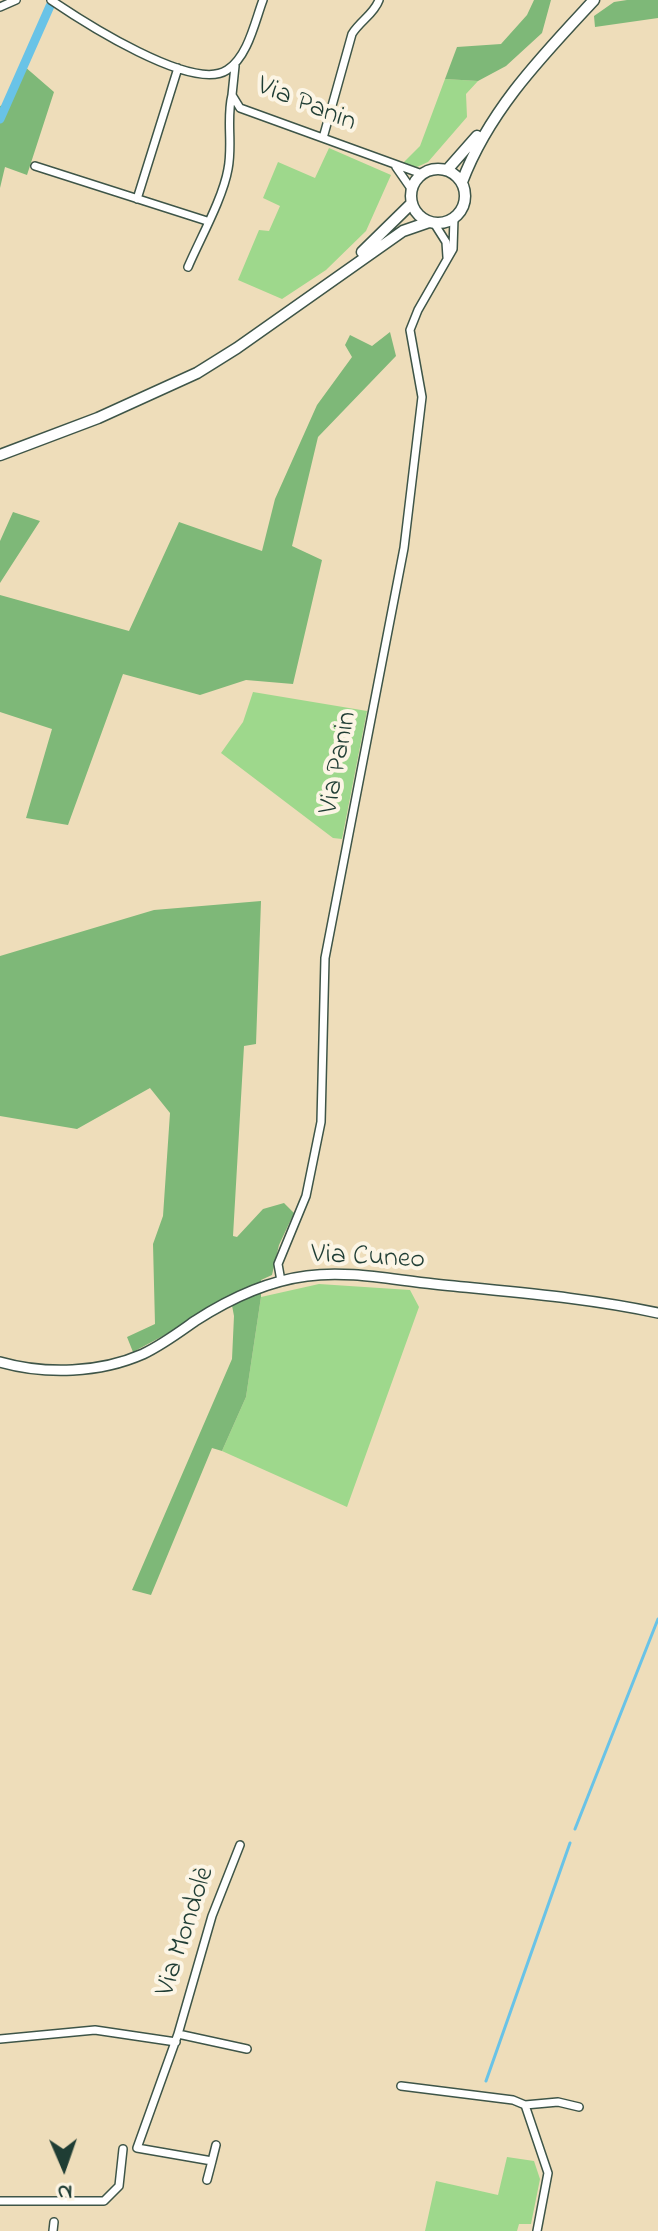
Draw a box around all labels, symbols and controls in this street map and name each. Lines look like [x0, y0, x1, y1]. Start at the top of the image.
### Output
street label: Via Panin [251, 71, 361, 141]
street label: Via Panin [314, 709, 366, 817]
street label: Via Cuneo [310, 1239, 426, 1279]
street label: Via Mondolè [150, 1863, 224, 2001]
north arrow [24, 2127, 104, 2207]
text: N [57, 2175, 73, 2207]

